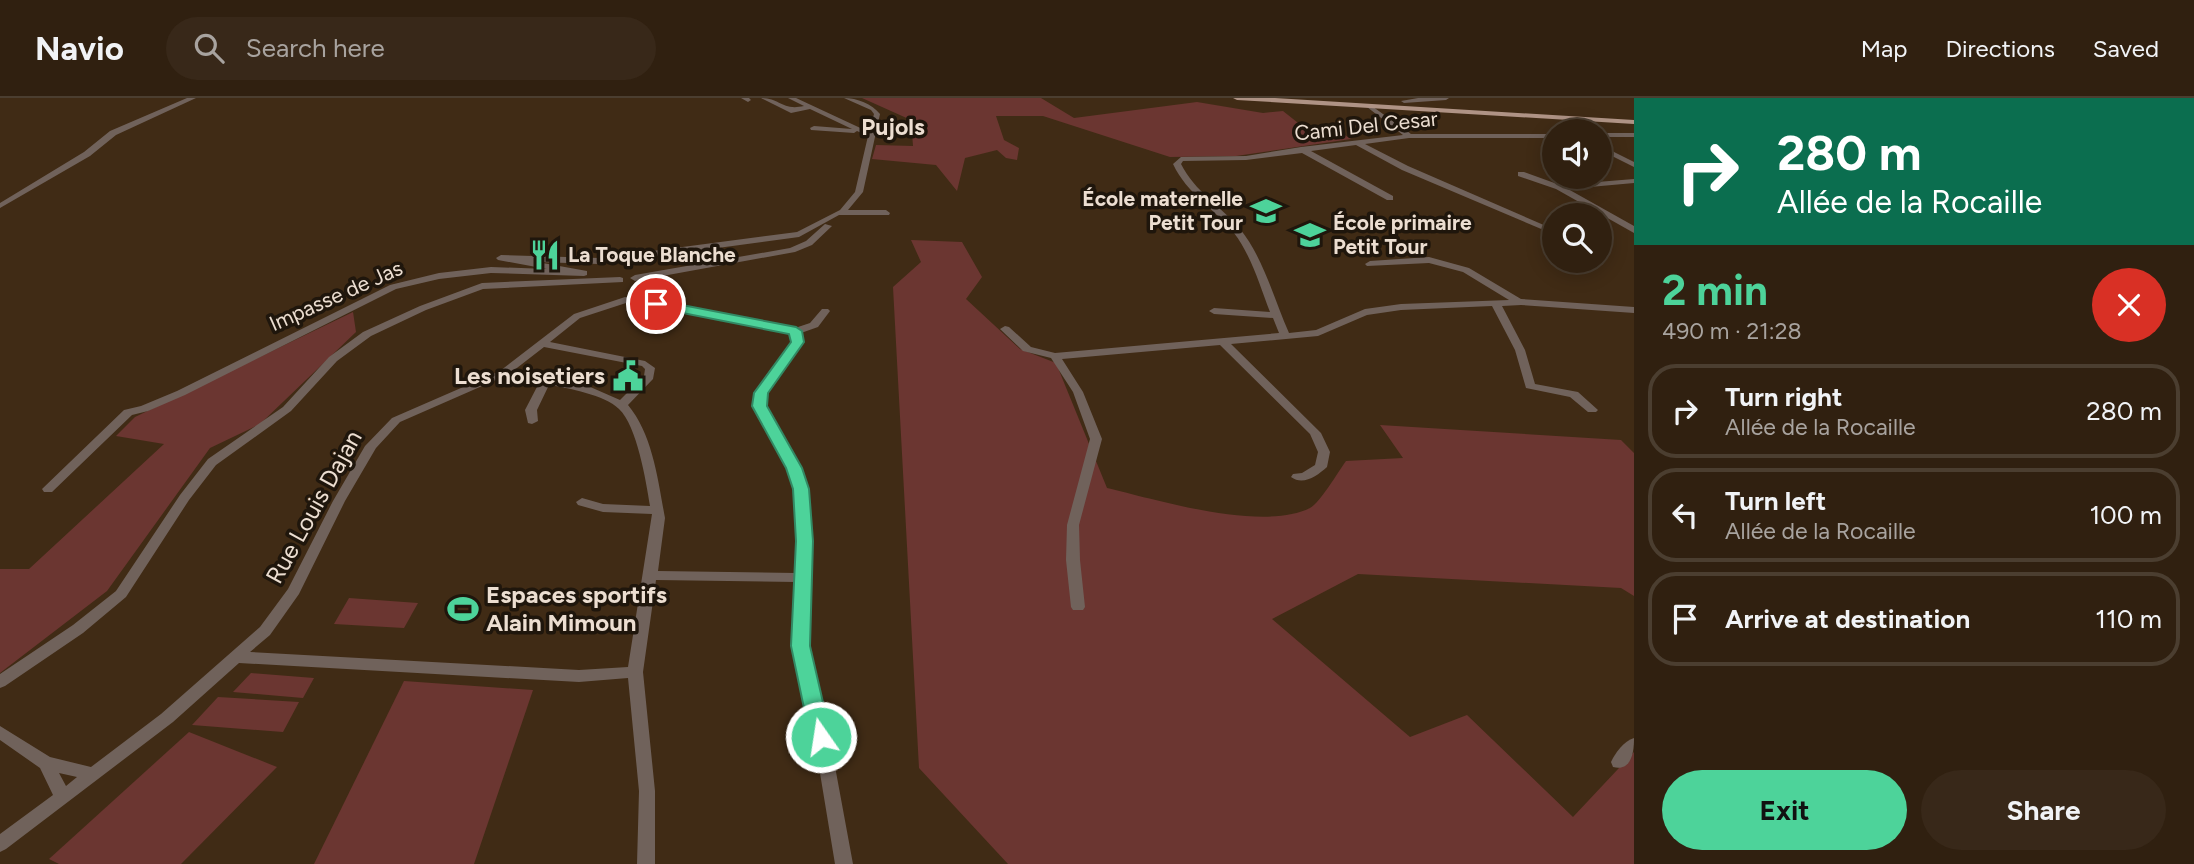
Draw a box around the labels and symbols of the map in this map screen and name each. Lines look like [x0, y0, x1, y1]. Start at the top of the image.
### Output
street label: Cami Del Cesar [1293, 106, 1439, 145]
district label: Pujols [861, 113, 925, 141]
place label: École maternelle Petit Tour [1082, 186, 1243, 235]
school or university icon: École maternelle Petit Tour [1249, 194, 1283, 228]
place label: École primaire Petit Tour [1333, 210, 1472, 259]
school or university icon: École primaire Petit Tour [1293, 218, 1327, 252]
restaurant icon: La Toque Blanche [528, 238, 562, 272]
place label: La Toque Blanche [568, 242, 736, 267]
street label: Impasse de Jas [265, 255, 406, 336]
pin [626, 274, 686, 334]
public building icon: Les noisetiers [611, 359, 645, 393]
place label: Les noisetiers [454, 361, 605, 390]
street label: Rue Louis Dajan [259, 425, 368, 588]
place label: Espaces sportifs Alain Mimoun [486, 580, 667, 637]
sports icon: Espaces sportifs Alain Mimoun [446, 592, 480, 626]
position arrow [784, 700, 858, 774]

